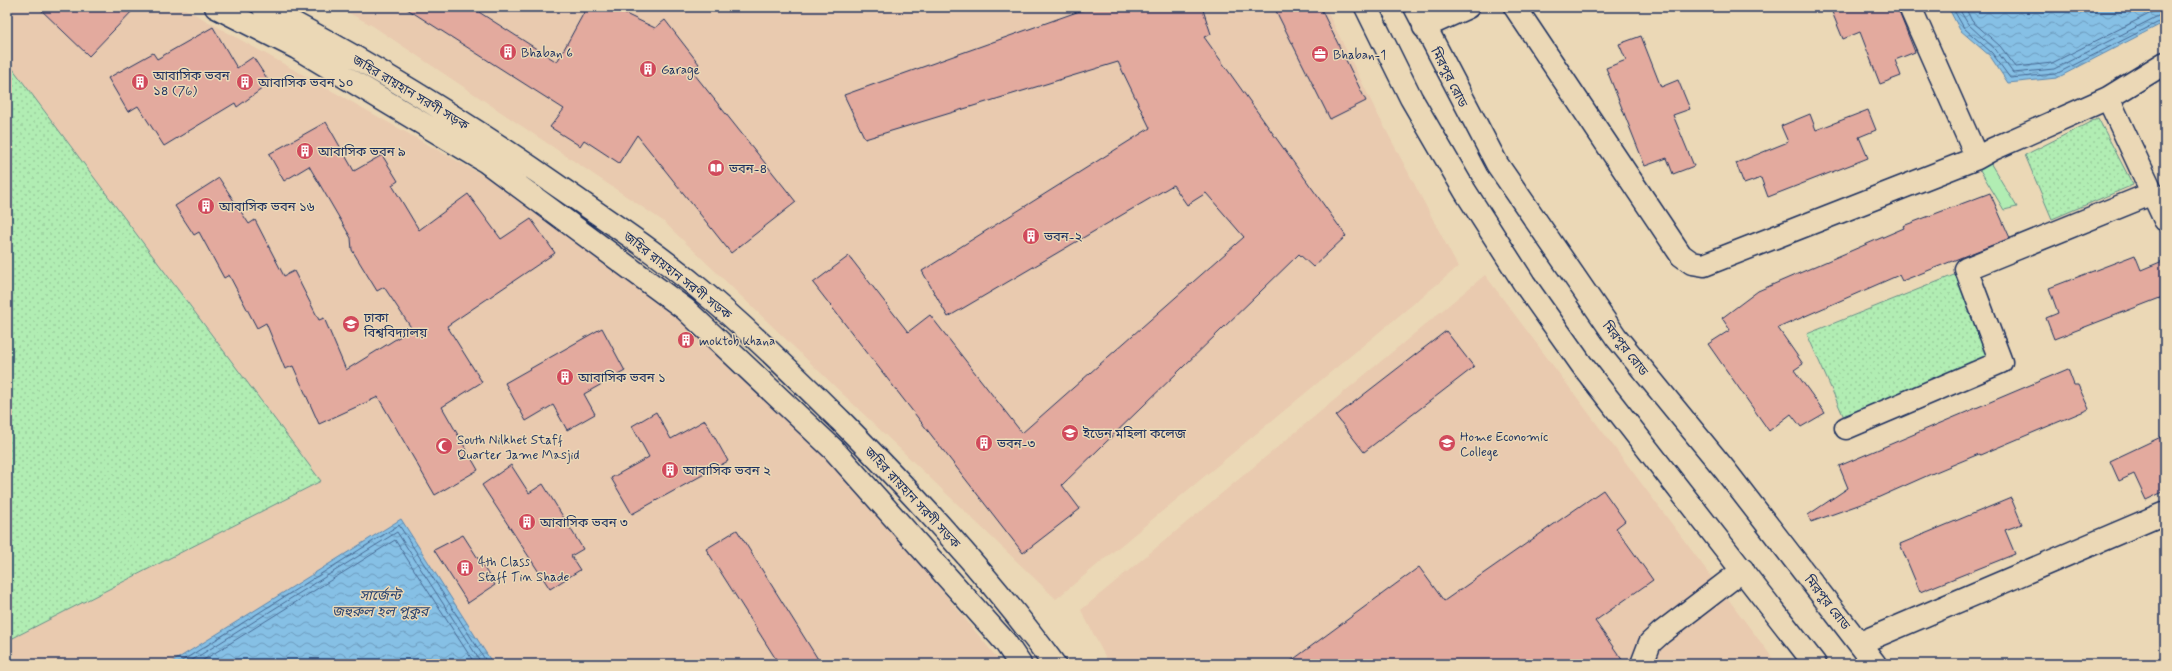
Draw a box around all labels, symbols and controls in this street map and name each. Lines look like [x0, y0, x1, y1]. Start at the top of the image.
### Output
building icon: Bhaban 6 [498, 42, 518, 62]
office icon: Bhaban-1 [1310, 44, 1330, 64]
street label: মিরপুর রোড [1426, 44, 1471, 111]
place label: Bhaban 6 [521, 45, 573, 62]
place label: Bhaban-1 [1333, 47, 1386, 64]
street label: জহির রায়হান সরণী সড়ক [348, 51, 472, 135]
building icon: Garage [638, 59, 658, 79]
place label: Garage [661, 62, 700, 80]
place label: আবাসিক ভবন ১৪ (76) [152, 68, 230, 100]
building icon: আবাসিক ভবন ১৪ (76) [130, 72, 150, 92]
building icon: আবাসিক ভবন ১০ [235, 72, 255, 92]
place label: আবাসিক ভবন ১০ [257, 75, 353, 92]
building icon: আবাসিক ভবন ৯ [295, 141, 315, 161]
place label: আবাসিক ভবন ৯ [317, 144, 406, 161]
library icon: ভবন-৪ [706, 158, 726, 178]
place label: ভবন-৪ [728, 161, 767, 178]
building icon: আবাসিক ভবন ১৬ [196, 196, 216, 216]
place label: আবাসিক ভবন ১৬ [218, 199, 315, 216]
building icon: ভবন-২ [1021, 226, 1041, 246]
street label: জহির রায়হান সরণী সড়ক [619, 228, 735, 324]
place label: ভবন-২ [1043, 229, 1083, 246]
place label: ঢাকা বিশ্ববিদ্যালয় [363, 310, 428, 342]
school or university icon: ঢাকা বিশ্ববিদ্যালয় [341, 314, 361, 334]
street label: মিরপুর রোড [1598, 317, 1652, 380]
building icon: moktob khana [676, 330, 696, 350]
place label: moktob khana [699, 333, 775, 350]
building icon: আবাসিক ভবন ১ [555, 367, 575, 387]
place label: আবাসিক ভবন ১ [577, 370, 666, 387]
school or university icon: ইডেন মহিলা কলেজ [1060, 423, 1080, 443]
place label: ইডেন মহিলা কলেজ [1082, 426, 1187, 443]
place label: Home Economic College [1460, 429, 1548, 461]
place label: South Nilkhet Staff Quarter Jame Masjid [457, 432, 579, 464]
building icon: ভবন-৩ [974, 433, 994, 453]
school or university icon: Home Economic College [1437, 433, 1457, 453]
mosque icon: South Nilkhet Staff Quarter Jame Masjid [434, 436, 454, 456]
place label: ভবন-৩ [996, 436, 1036, 453]
street label: জহির রায়হান সরণী সড়ক [860, 443, 964, 553]
building icon: আবাসিক ভবন ২ [660, 460, 680, 480]
place label: আবাসিক ভবন ২ [682, 463, 771, 480]
building icon: আবাসিক ভবন ৩ [517, 512, 537, 532]
place label: আবাসিক ভবন ৩ [539, 515, 628, 532]
place label: 4th Class Staff Tin Shade [478, 554, 570, 586]
building icon: 4th Class Staff Tin Shade [455, 558, 475, 578]
street label: মিরপুর রোড [1800, 571, 1854, 634]
water label: সার্জেন্ট জহুরুল হল পুকুর [332, 587, 431, 621]

